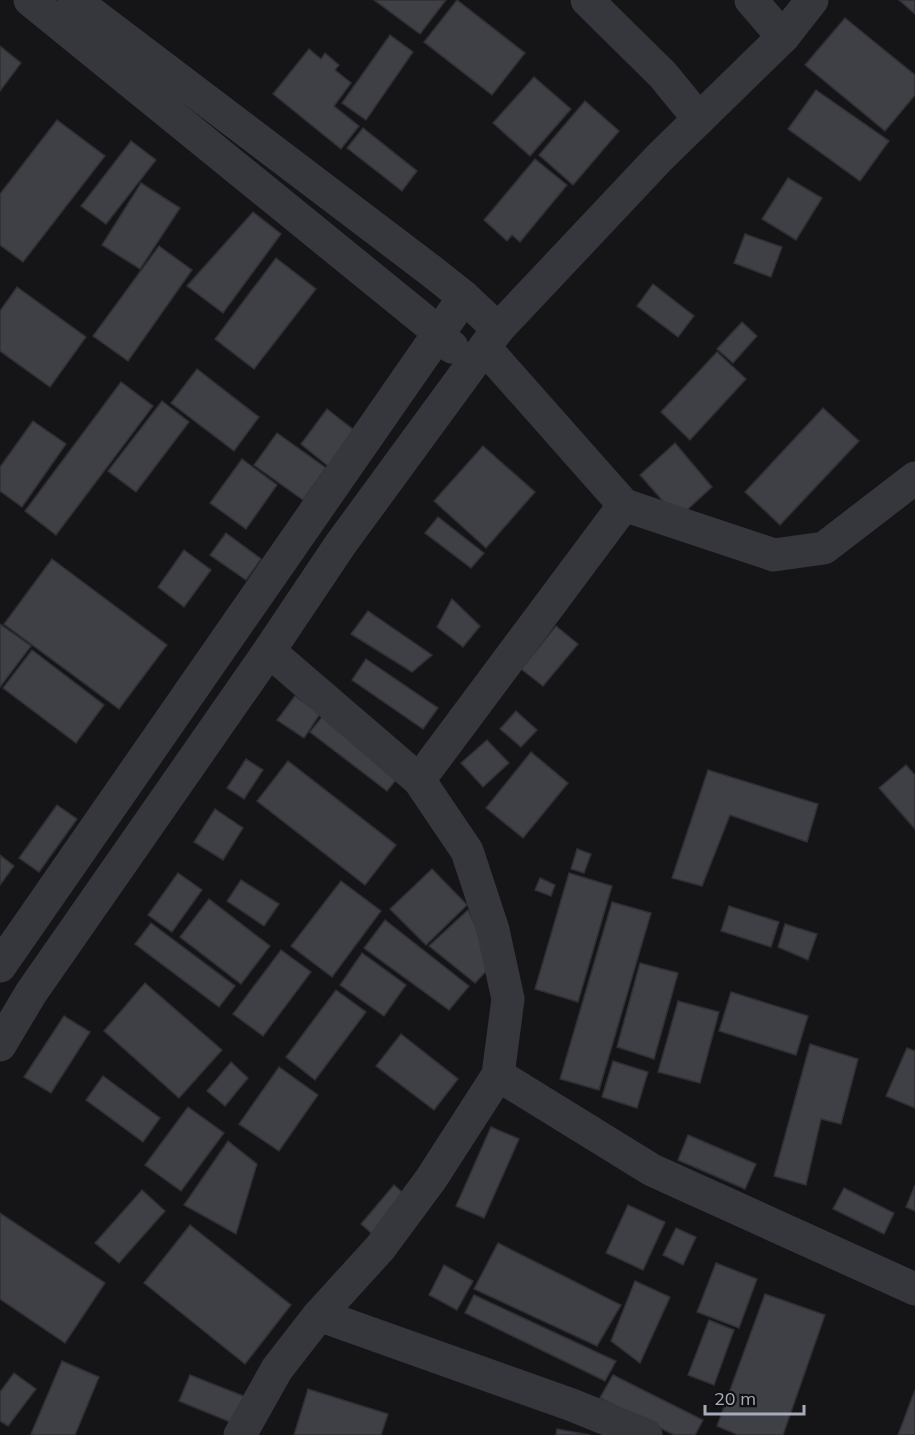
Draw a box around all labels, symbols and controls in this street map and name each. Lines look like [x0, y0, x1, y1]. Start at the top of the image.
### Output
scale bar [705, 1378, 804, 1416]
text: 20 m [714, 1387, 756, 1410]

